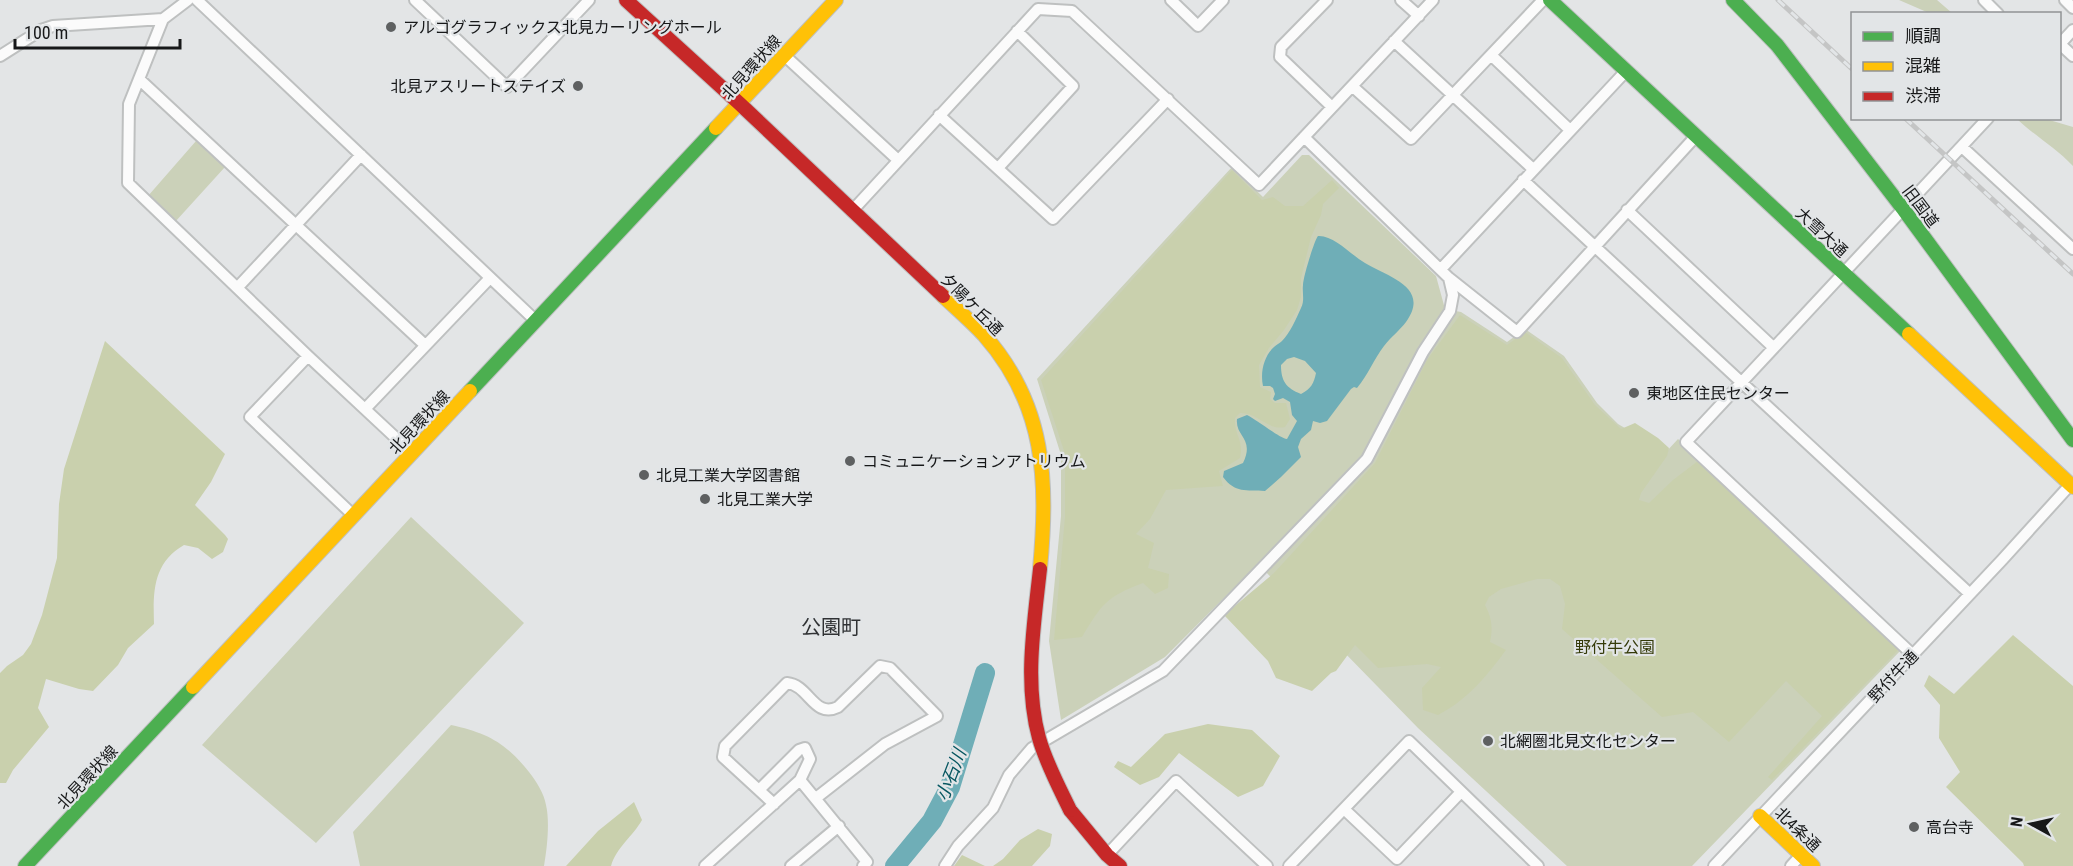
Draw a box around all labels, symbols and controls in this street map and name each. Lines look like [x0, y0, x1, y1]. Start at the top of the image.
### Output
scale bar [15, 12, 180, 50]
legend [1851, 12, 2061, 120]
place label: アルゴグラフィックス北見カーリングホール [403, 18, 722, 37]
marker: アルゴグラフィックス北見カーリングホール [384, 20, 398, 34]
text: 100 m [24, 22, 68, 43]
text: 順調 [1905, 25, 1941, 46]
street label: 北見環状線 [718, 31, 785, 103]
text: 混雑 [1905, 55, 1941, 76]
place label: 北見アスリートステイズ [390, 77, 566, 96]
marker: 北見アスリートステイズ [571, 79, 585, 93]
text: 渋滞 [1905, 85, 1941, 106]
street label: 旧国道 [1899, 181, 1943, 231]
street label: 大雪大通 [1792, 204, 1852, 261]
street label: 夕陽ケ丘通 [937, 269, 1007, 339]
place label: 東地区住民センター [1646, 384, 1790, 403]
marker: 東地区住民センター [1627, 386, 1641, 400]
street label: 北見環状線 [385, 387, 454, 458]
place label: コミュニケーションアトリウム [862, 452, 1086, 471]
marker: コミュニケーションアトリウム [843, 454, 857, 468]
place label: 北見工業大学図書館 [656, 466, 800, 485]
marker: 北見工業大学図書館 [637, 468, 651, 482]
place label: 北見工業大学 [717, 490, 813, 509]
marker: 北見工業大学 [698, 492, 712, 506]
district label: 公園町 [801, 615, 861, 639]
park label: 野付牛公園 [1575, 638, 1655, 657]
street label: 野付牛通 [1865, 646, 1922, 706]
place label: 北網圏北見文化センター [1500, 732, 1676, 751]
marker: 北網圏北見文化センター [1481, 734, 1495, 748]
street label: 北見環状線 [53, 742, 122, 813]
water label: 小石川 [931, 744, 971, 804]
north arrow [2001, 794, 2061, 854]
street label: 北4条通 [1771, 803, 1824, 856]
text: N [2007, 816, 2027, 828]
place label: 高台寺 [1926, 818, 1974, 837]
marker: 高台寺 [1907, 820, 1921, 834]

